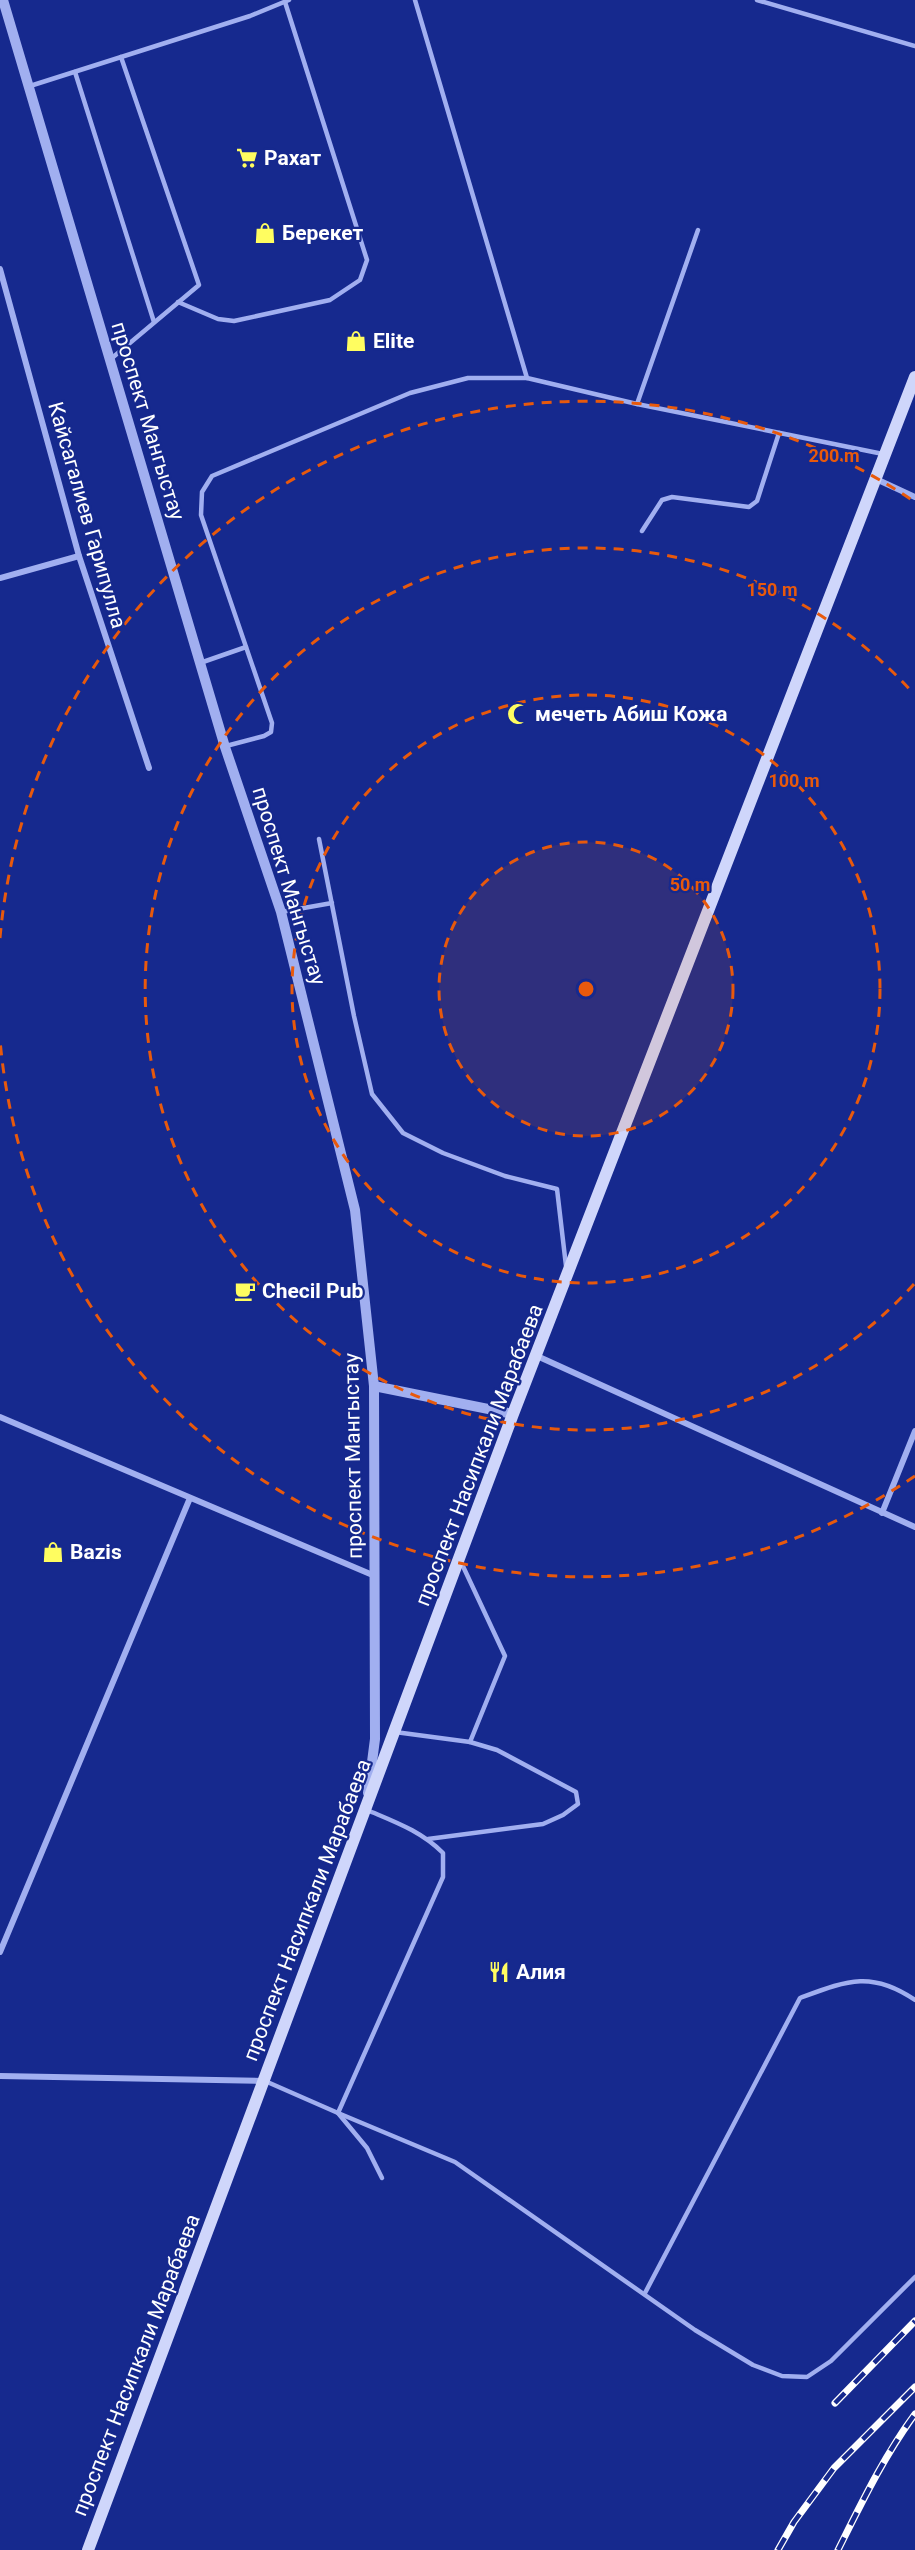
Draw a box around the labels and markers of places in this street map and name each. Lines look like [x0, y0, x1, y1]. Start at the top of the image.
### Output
supermarket icon: Рахат [235, 146, 259, 170]
place label: Рахат [264, 146, 321, 170]
shop icon: Берекет [253, 221, 277, 245]
place label: Берекет [282, 221, 364, 245]
shop icon: Elite [344, 329, 368, 353]
place label: Elite [373, 329, 414, 353]
mosque icon: мечеть Абиш Кожа [506, 702, 530, 726]
place label: мечеть Абиш Кожа [535, 702, 727, 726]
centre of rings [576, 979, 596, 999]
cafe icon: Checil Pub [233, 1279, 257, 1303]
place label: Checil Pub [262, 1279, 363, 1303]
shop icon: Bazis [41, 1540, 65, 1564]
place label: Bazis [70, 1540, 122, 1564]
restaurant icon: Алия [487, 1960, 511, 1984]
place label: Алия [516, 1960, 566, 1984]

